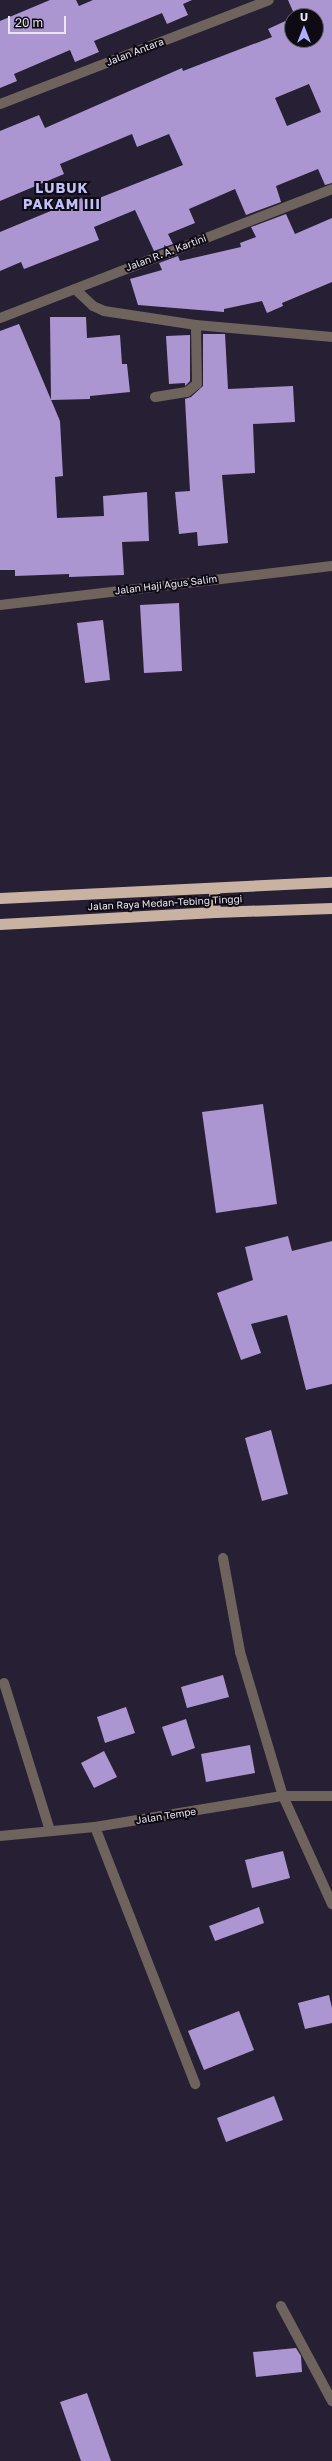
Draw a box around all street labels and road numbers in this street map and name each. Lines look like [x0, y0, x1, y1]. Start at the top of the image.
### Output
street label: Jalan Antara [105, 36, 165, 68]
street label: Jalan R. A. Kartini [124, 232, 208, 274]
street label: Jalan Haji Agus Salim [114, 573, 218, 597]
street label: Jalan Raya Medan-Tebing Tinggi [87, 893, 243, 913]
street label: Jalan Tempe [135, 1805, 197, 1827]

